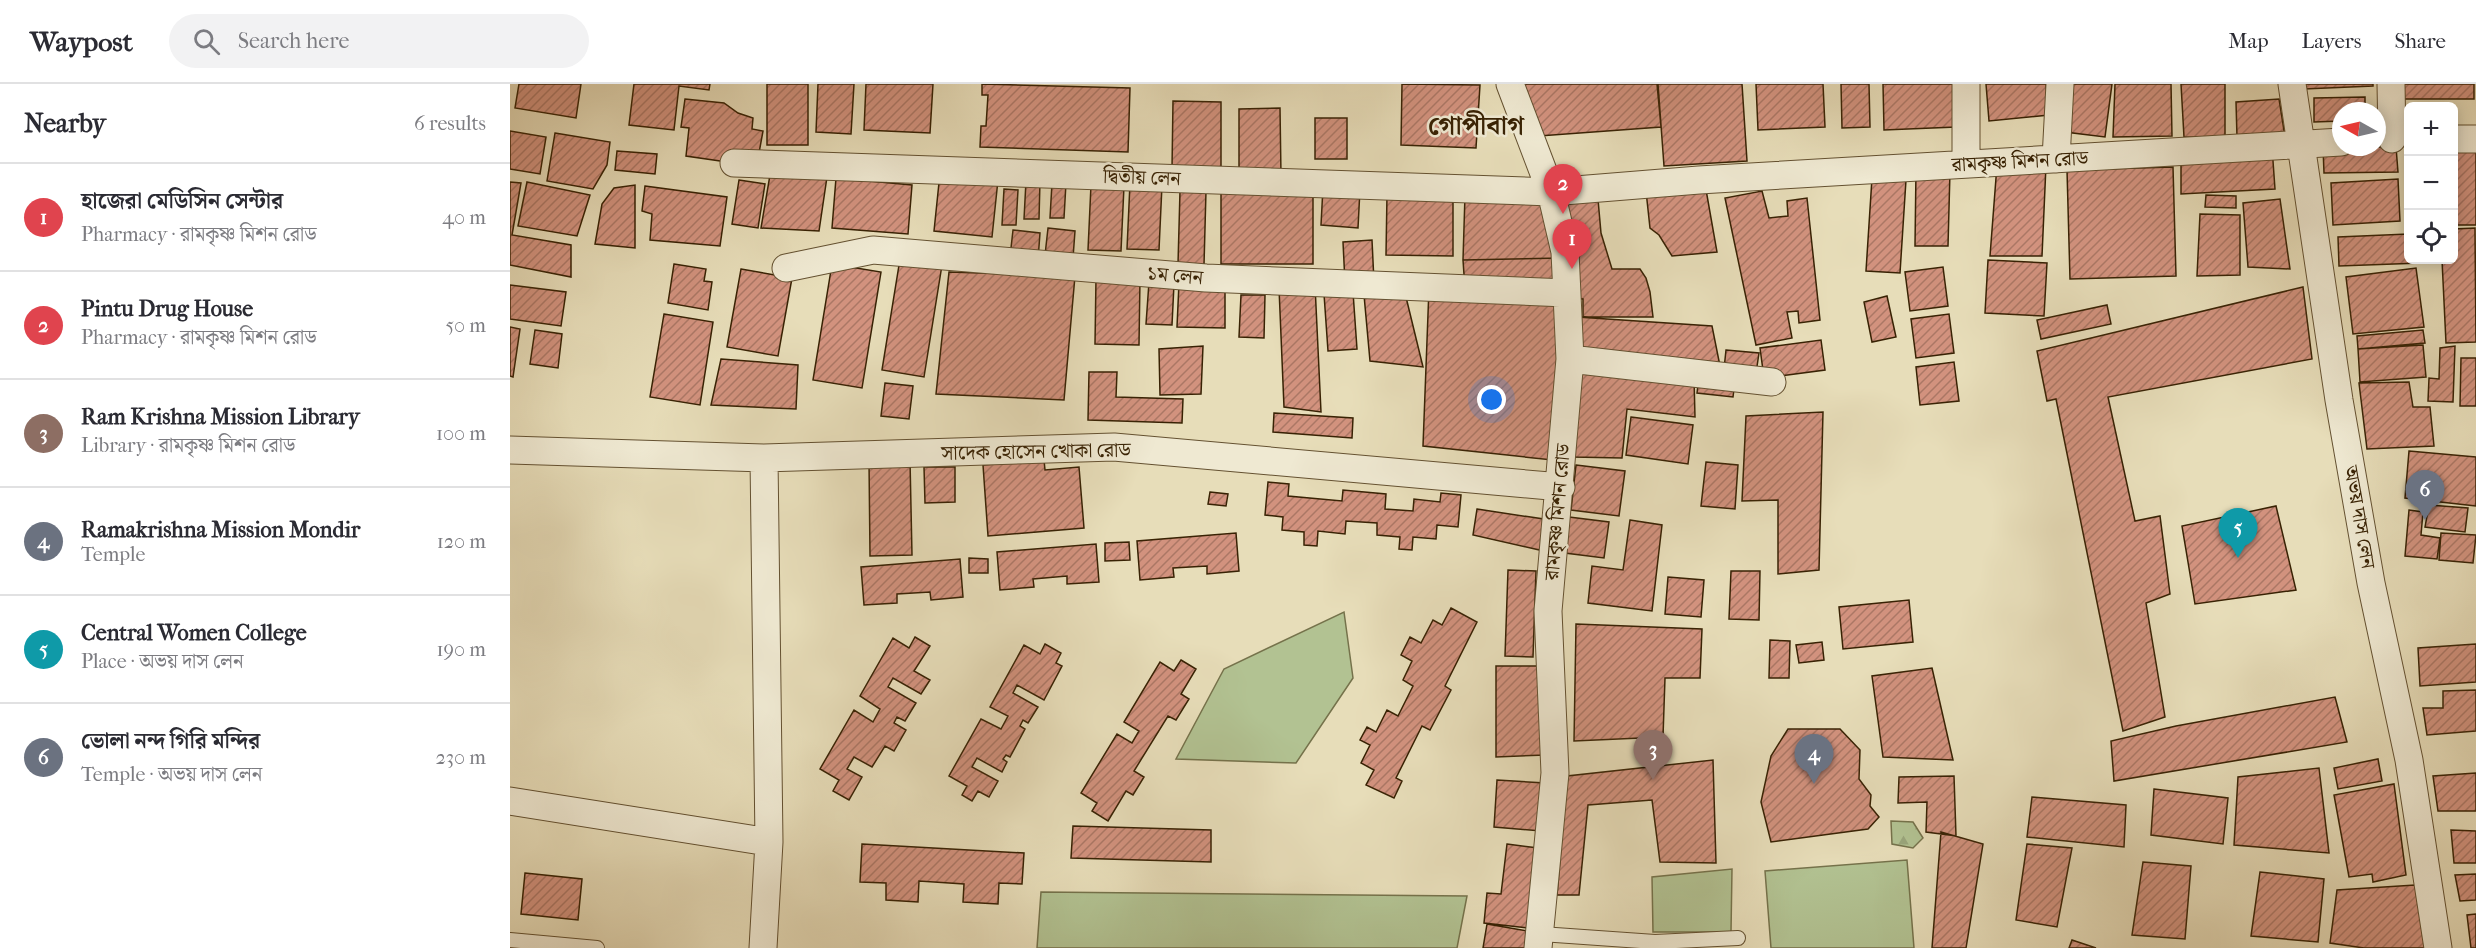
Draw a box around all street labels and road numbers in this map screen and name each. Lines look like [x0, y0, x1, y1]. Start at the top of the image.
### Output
street label: রামকৃষ্ণ মিশন রোড [1950, 145, 2090, 177]
street label: দ্বিতীয় লেন [1102, 164, 1183, 190]
street label: ১ম লেন [1146, 262, 1205, 290]
street label: সাদেক হোসেন খোকা রোড [940, 438, 1132, 465]
street label: রামকৃষ্ণ মিশন রোড [1539, 442, 1576, 582]
street label: অভয় দাস লেন [2339, 463, 2380, 572]

